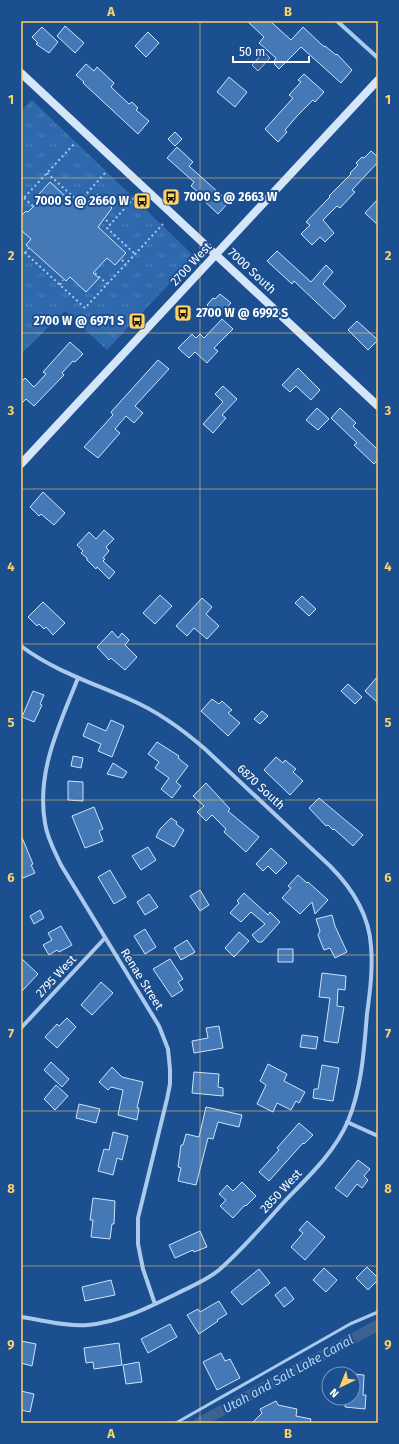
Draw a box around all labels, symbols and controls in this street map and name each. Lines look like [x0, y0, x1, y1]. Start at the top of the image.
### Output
text: A [106, 4, 115, 19]
text: B [284, 4, 292, 19]
scale bar [233, 38, 309, 64]
text: 50 m [239, 45, 265, 59]
text: 1 [8, 92, 14, 107]
text: 1 [385, 92, 391, 107]
bus stop icon: 7000 S @ 2663 W [161, 187, 181, 207]
place label: 7000 S @ 2663 W [184, 190, 278, 204]
bus stop icon: 7000 S @ 2660 W [132, 191, 152, 211]
place label: 7000 S @ 2660 W [35, 194, 130, 208]
street label: 2700 West [168, 239, 215, 288]
street label: 7000 South [225, 245, 279, 297]
text: 2 [8, 248, 15, 263]
text: 2 [385, 248, 392, 263]
bus stop icon: 2700 W @ 6992 S [173, 303, 193, 323]
place label: 2700 W @ 6992 S [196, 306, 288, 320]
bus stop icon: 2700 W @ 6971 S [127, 311, 147, 331]
place label: 2700 W @ 6971 S [34, 314, 124, 328]
text: 3 [7, 403, 15, 418]
text: 3 [384, 403, 392, 418]
text: 4 [7, 559, 15, 574]
text: 4 [384, 559, 392, 574]
text: 5 [8, 715, 15, 730]
text: 5 [385, 715, 392, 730]
street label: 6870 South [234, 761, 288, 813]
text: 6 [7, 870, 15, 885]
text: 6 [384, 870, 392, 885]
street label: Renae Street [118, 946, 167, 1013]
street label: 2795 West [33, 951, 80, 1000]
text: 7 [8, 1026, 14, 1041]
text: 7 [385, 1026, 391, 1041]
street label: 2850 West [257, 1166, 305, 1216]
text: 8 [7, 1181, 15, 1196]
text: 8 [384, 1181, 392, 1196]
water label: Utah and Salt Lake Canal [220, 1332, 356, 1416]
text: 9 [7, 1337, 15, 1352]
text: 9 [384, 1337, 392, 1352]
north arrow [321, 1366, 361, 1406]
text: N [327, 1386, 342, 1400]
text: A [106, 1426, 115, 1441]
text: B [284, 1426, 292, 1441]

